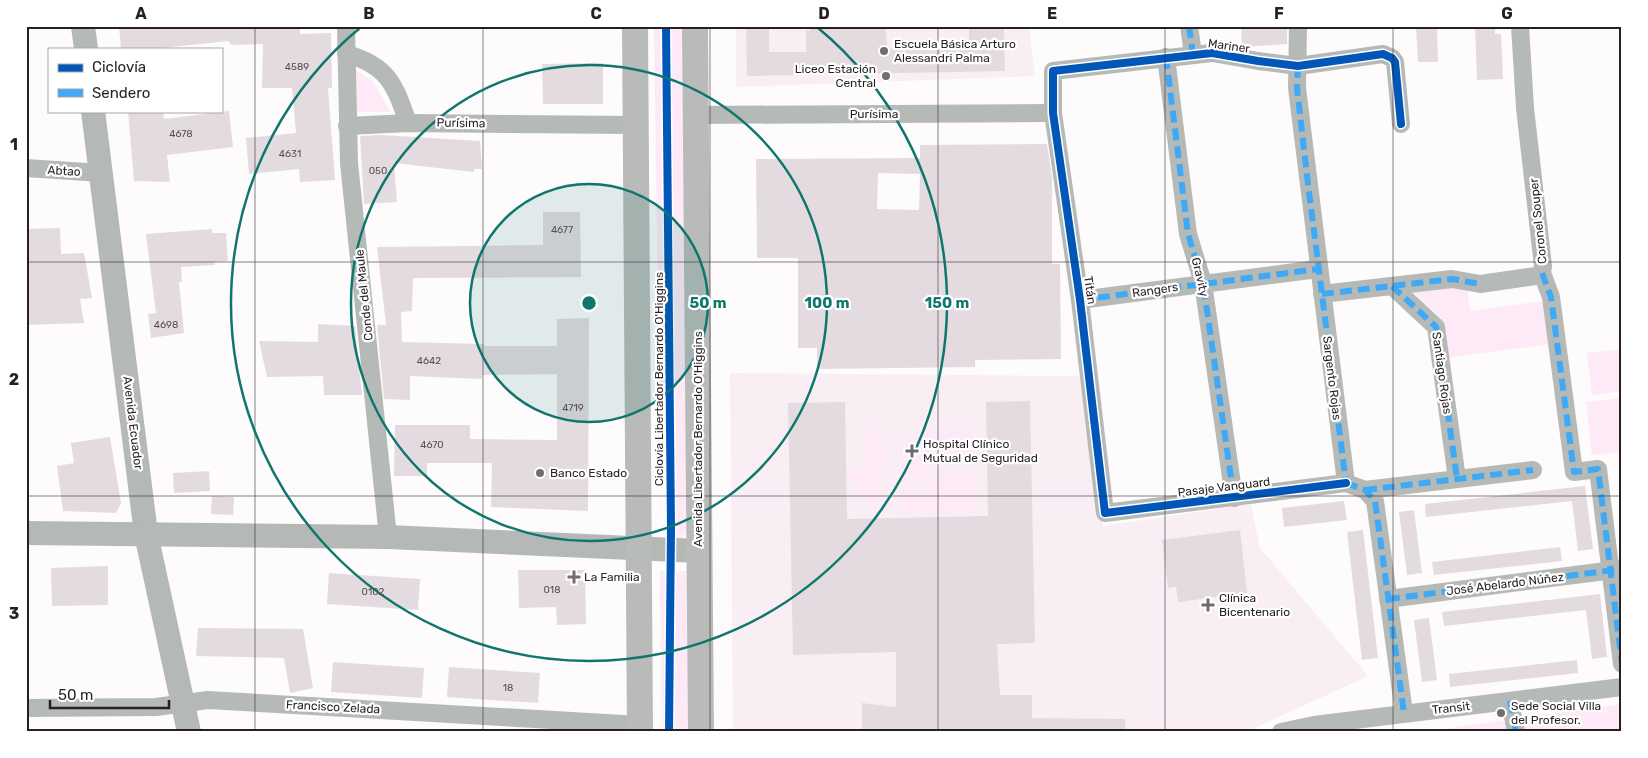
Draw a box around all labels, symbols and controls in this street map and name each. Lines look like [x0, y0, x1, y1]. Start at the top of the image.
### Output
text: A [135, 4, 147, 23]
text: B [363, 4, 375, 23]
text: C [590, 4, 602, 23]
text: D [818, 4, 830, 23]
text: E [1047, 4, 1057, 23]
text: F [1274, 4, 1284, 23]
text: G [1501, 4, 1513, 23]
street label: Mariner [1207, 36, 1251, 56]
place label: Escuela Básica Arturo Alessandri Palma [894, 37, 1016, 65]
marker: Escuela Básica Arturo Alessandri Palma [878, 45, 890, 57]
legend [48, 48, 222, 112]
text: Ciclovía [92, 58, 146, 76]
house number: 4589 [285, 61, 309, 73]
place label: Liceo Estación Central [795, 62, 876, 90]
marker: Liceo Estación Central [880, 70, 892, 82]
text: Sendero [92, 84, 150, 102]
street label: Purísima [850, 107, 898, 121]
street label: Purísima [437, 116, 485, 130]
house number: 4678 [169, 128, 193, 140]
text: 1 [10, 135, 18, 154]
house number: 4631 [279, 148, 301, 160]
street label: Abtao [47, 163, 81, 179]
house number: 050 [369, 165, 387, 177]
street label: Coronel Souper [1526, 177, 1549, 265]
house number: 4677 [551, 224, 573, 236]
street label: Conde del Maule [352, 248, 376, 341]
street label: Gravity [1189, 256, 1211, 298]
street label: Ciclovía Libertador Bernardo O'Higgins [652, 272, 666, 486]
street label: Titán [1081, 275, 1099, 305]
street label: Rangers [1131, 280, 1179, 300]
centre of rings [580, 294, 598, 312]
text: 50 m [690, 294, 726, 312]
text: 100 m [805, 294, 849, 312]
text: 150 m [925, 294, 969, 312]
house number: 4698 [154, 319, 178, 331]
street label: Avenida Libertador Bernardo O'Higgins [691, 331, 705, 547]
street label: Santiago Rojas [1429, 331, 1455, 415]
street label: Sargento Rojas [1320, 335, 1344, 421]
house number: 4642 [417, 355, 441, 367]
text: 2 [9, 370, 19, 389]
street label: Avenida Ecuador [120, 376, 146, 471]
house number: 4719 [562, 402, 584, 414]
place label: Hospital Clínico Mutual de Seguridad [923, 437, 1038, 465]
house number: 4670 [420, 439, 444, 451]
marker: Hospital Clínico Mutual de Seguridad [905, 444, 919, 458]
place label: Banco Estado [550, 466, 627, 480]
marker: Banco Estado [534, 467, 546, 479]
street label: Pasaje Vanguard [1177, 474, 1271, 500]
place label: La Familia [584, 570, 640, 584]
street label: José Abelardo Núñez [1445, 570, 1565, 598]
marker: La Familia [568, 571, 580, 583]
house number: 018 [544, 584, 561, 596]
house number: 0102 [362, 586, 385, 598]
place label: Clínica Bicentenario [1219, 591, 1290, 619]
marker: Clínica Bicentenario [1201, 598, 1215, 612]
text: 3 [9, 604, 19, 623]
scale bar [50, 678, 169, 710]
house number: 18 [503, 682, 513, 694]
text: 50 m [58, 686, 93, 704]
street label: Francisco Zelada [286, 698, 380, 716]
street label: Transit [1431, 699, 1471, 717]
place label: Sede Social Villa del Profesor. [1511, 699, 1601, 727]
marker: Sede Social Villa del Profesor. [1495, 707, 1507, 719]

